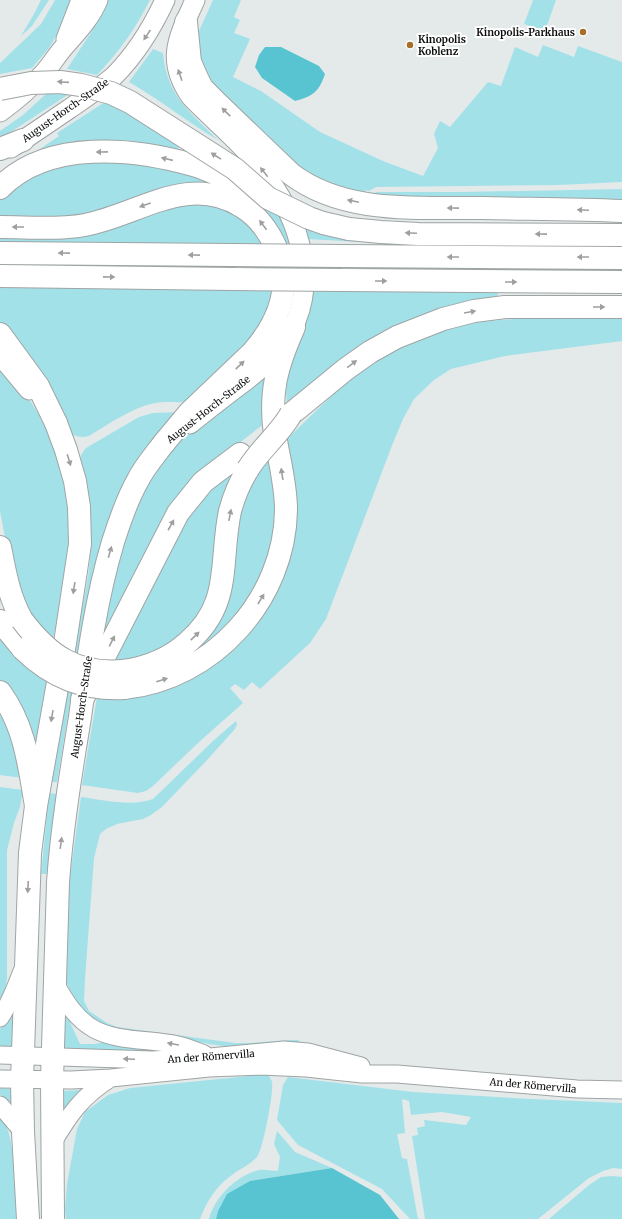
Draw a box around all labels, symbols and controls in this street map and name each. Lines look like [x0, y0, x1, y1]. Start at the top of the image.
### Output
place label: Kinopolis-Parkhaus [476, 26, 575, 39]
marker: Kinopolis-Parkhaus [578, 27, 588, 37]
one-way arrow [143, 29, 151, 40]
place label: Kinopolis Koblenz [418, 33, 466, 58]
marker: Kinopolis Koblenz [405, 40, 415, 50]
one-way arrow [176, 69, 182, 81]
street label: August-Horch-Straße [19, 76, 111, 146]
one-way arrow [57, 79, 69, 86]
one-way arrow [221, 107, 231, 117]
one-way arrow [95, 149, 108, 155]
one-way arrow [210, 153, 221, 160]
one-way arrow [160, 155, 173, 161]
one-way arrow [260, 167, 269, 178]
one-way arrow [346, 198, 359, 204]
one-way arrow [138, 202, 150, 208]
one-way arrow [446, 205, 459, 211]
one-way arrow [577, 206, 589, 213]
one-way arrow [259, 220, 267, 231]
one-way arrow [11, 224, 24, 230]
one-way arrow [405, 230, 417, 237]
one-way arrow [535, 231, 547, 238]
one-way arrow [58, 250, 70, 257]
one-way arrow [187, 252, 200, 258]
one-way arrow [446, 254, 459, 260]
one-way arrow [576, 254, 589, 260]
one-way arrow [103, 274, 116, 280]
one-way arrow [375, 278, 388, 284]
one-way arrow [505, 279, 518, 285]
one-way arrow [593, 304, 606, 310]
one-way arrow [464, 309, 476, 315]
one-way arrow [235, 360, 245, 370]
one-way arrow [346, 360, 357, 369]
street label: August-Horch-Straße [163, 373, 253, 447]
one-way arrow [66, 454, 72, 466]
one-way arrow [279, 468, 285, 480]
one-way arrow [227, 509, 233, 521]
one-way arrow [168, 519, 175, 531]
one-way arrow [107, 546, 113, 558]
one-way arrow [70, 582, 76, 594]
one-way arrow [257, 593, 264, 605]
one-way arrow [190, 631, 200, 641]
one-way arrow [109, 635, 116, 646]
street label: August-Horch-Straße [68, 655, 95, 760]
one-way arrow [156, 677, 168, 683]
one-way arrow [49, 710, 55, 722]
one-way arrow [58, 837, 64, 850]
one-way arrow [25, 881, 31, 894]
one-way arrow [167, 1041, 179, 1047]
street label: An der Römervilla [166, 1047, 256, 1066]
one-way arrow [122, 1056, 135, 1062]
street label: An der Römervilla [488, 1075, 578, 1096]

